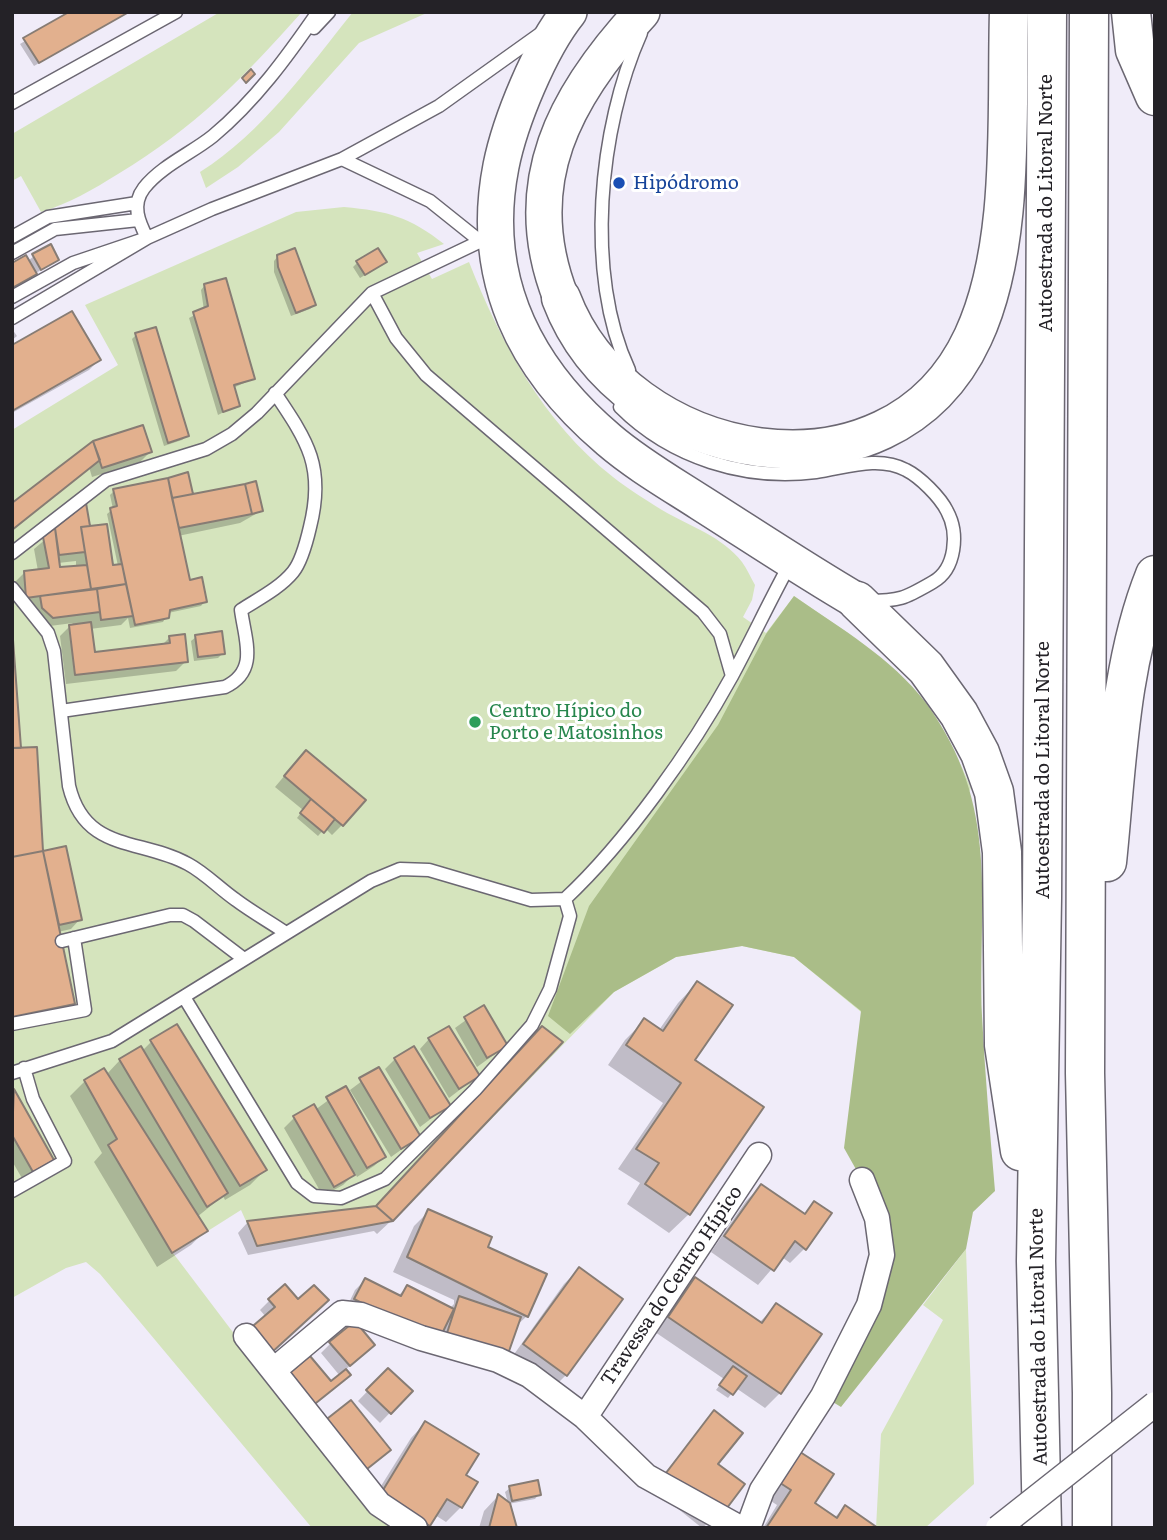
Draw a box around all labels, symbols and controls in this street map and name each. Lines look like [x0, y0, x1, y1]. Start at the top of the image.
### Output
street label: Autoestrada do Litoral Norte [1035, 74, 1057, 332]
place label: Hipódromo [633, 172, 739, 194]
marker: Hipódromo [611, 175, 627, 191]
street label: Autoestrada do Litoral Norte [1032, 641, 1054, 899]
place label: Centro Hípico do Porto e Matosinhos [489, 700, 663, 744]
marker: Centro Hípico do Porto e Matosinhos [467, 714, 483, 730]
street label: Travessa do Centro Hípico [596, 1181, 748, 1391]
street label: Autoestrada do Litoral Norte [1025, 1208, 1053, 1466]

